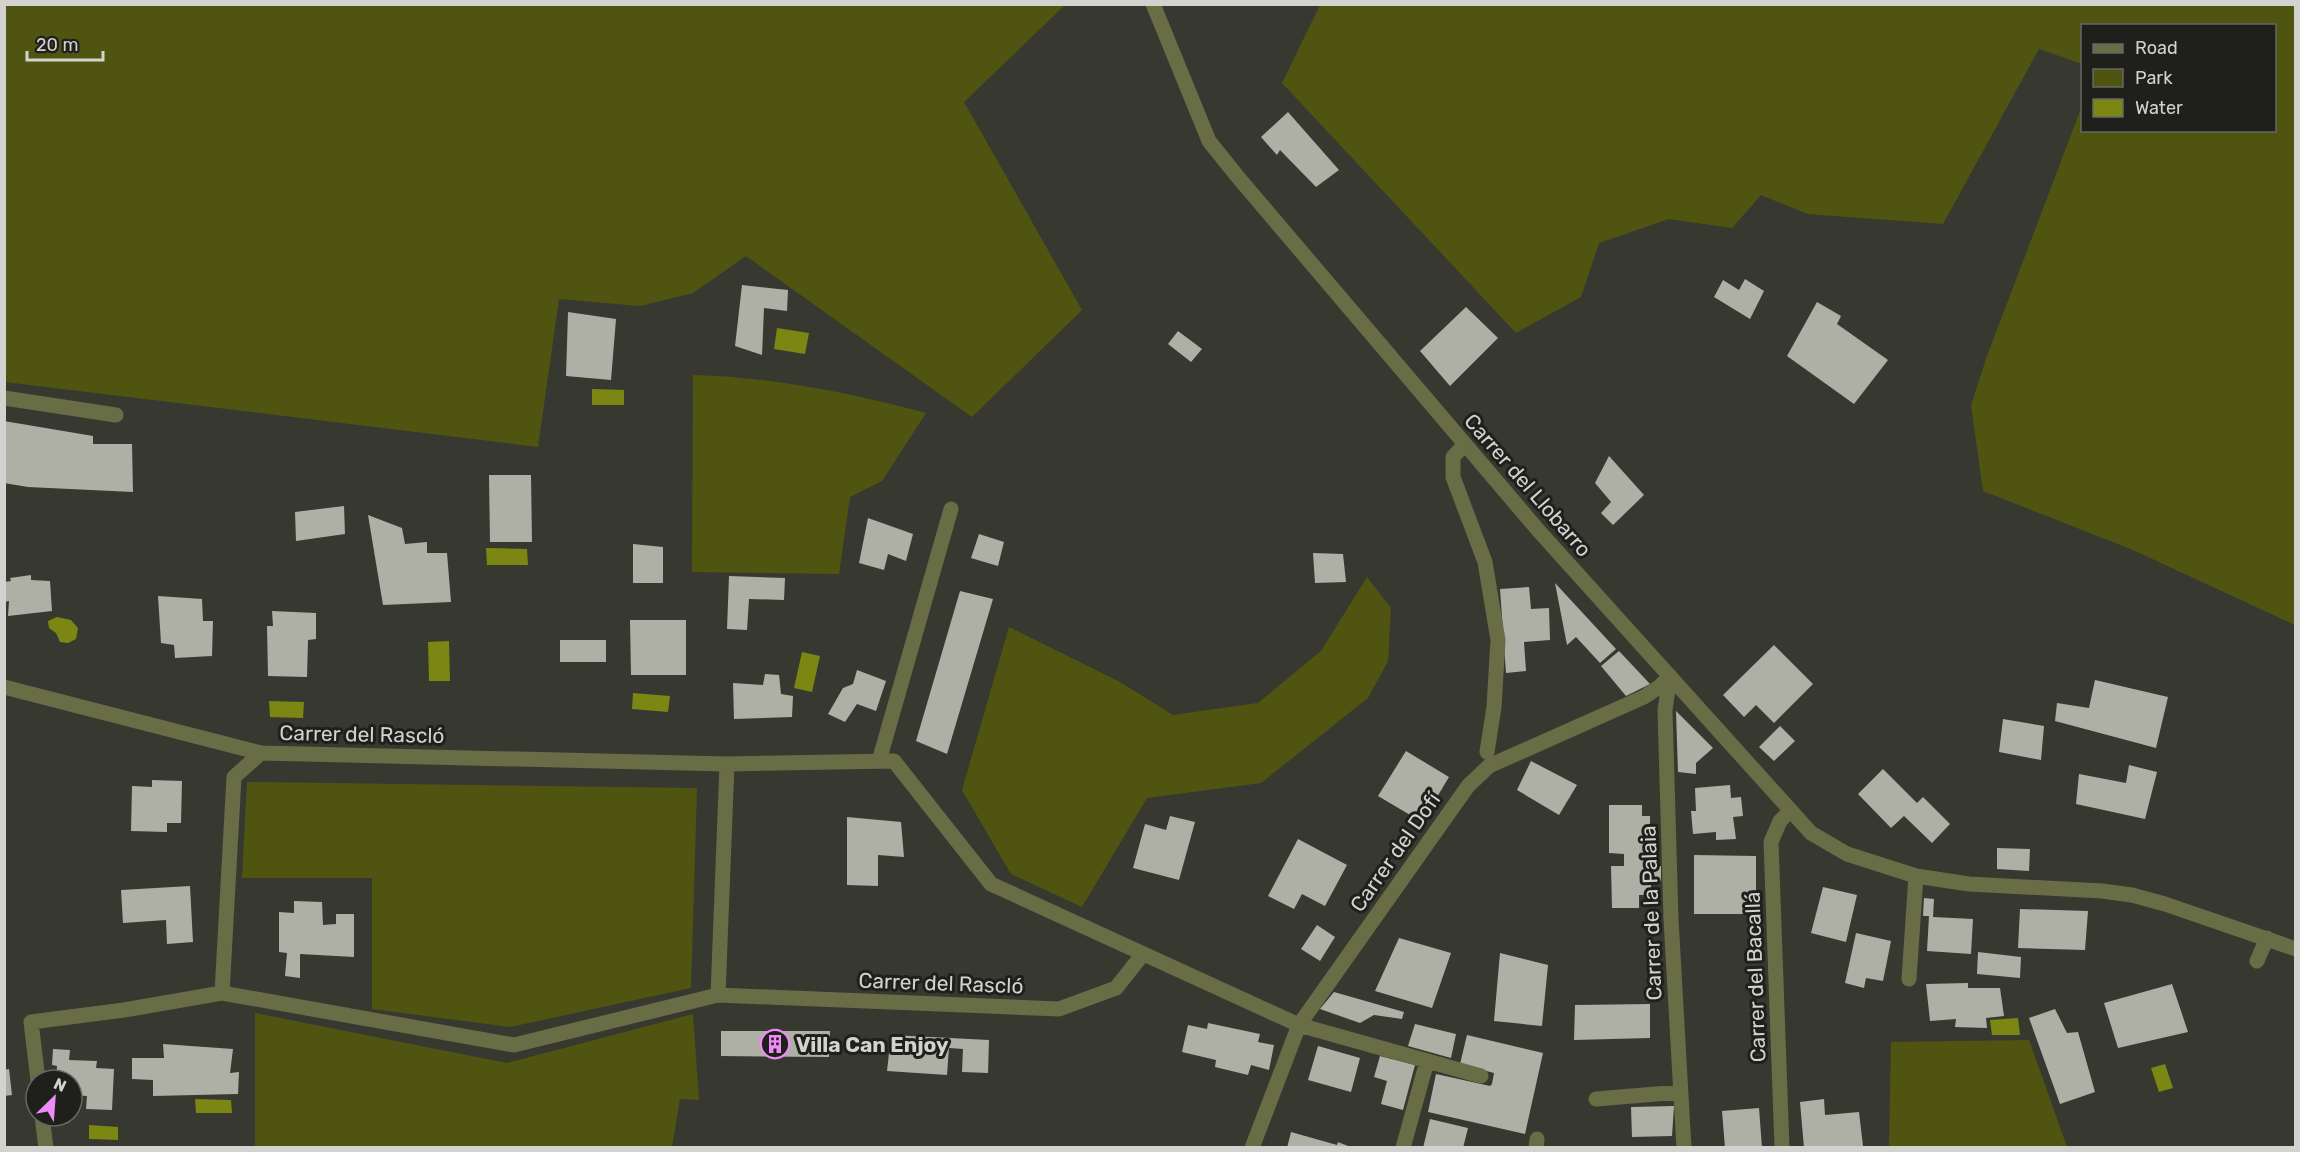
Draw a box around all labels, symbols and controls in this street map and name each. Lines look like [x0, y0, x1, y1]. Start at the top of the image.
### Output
scale bar [27, 24, 104, 62]
legend [2081, 24, 2276, 132]
text: 20 m [36, 34, 78, 56]
text: Road [2135, 37, 2178, 59]
text: Park [2135, 67, 2173, 89]
text: Water [2135, 97, 2183, 119]
street label: Carrer del Llobarro [1459, 408, 1597, 562]
street label: Carrer del Rascló [279, 720, 445, 748]
street label: Carrer del Dofí [1345, 787, 1446, 916]
street label: Carrer de la Palaia [1635, 825, 1667, 1001]
street label: Carrer del Bacallá [1740, 891, 1770, 1063]
street label: Carrer del Rascló [858, 968, 1024, 998]
building icon: Villa Can Enjoy [759, 1028, 791, 1060]
place label: Villa Can Enjoy [796, 1032, 949, 1057]
north arrow [24, 1068, 84, 1128]
text: N [51, 1074, 69, 1096]

